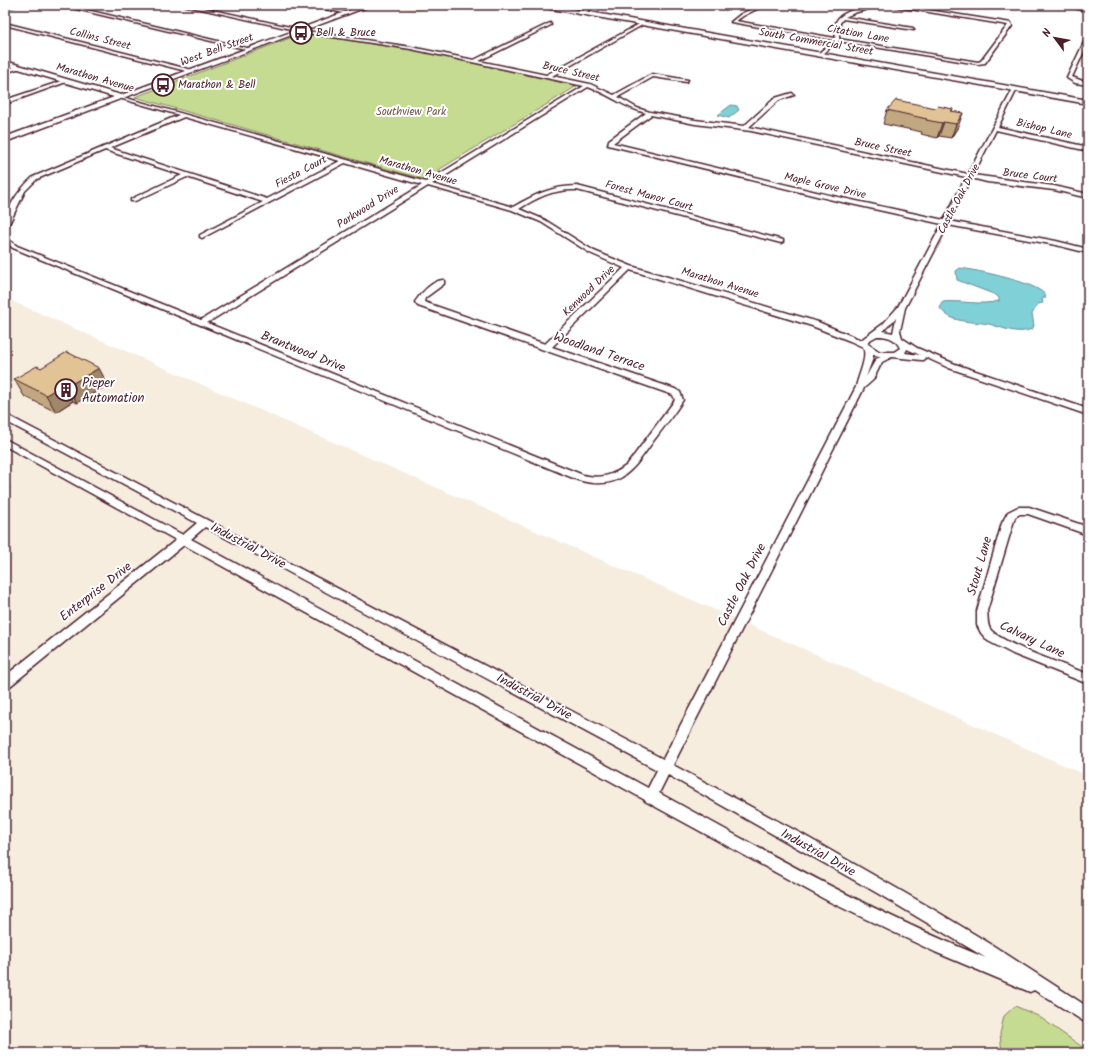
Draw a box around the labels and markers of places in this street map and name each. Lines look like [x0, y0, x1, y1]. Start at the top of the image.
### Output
bus stop icon: Bell & Bruce [288, 20, 314, 46]
place label: Bell & Bruce [316, 24, 376, 42]
bus stop icon: Marathon & Bell [150, 72, 176, 98]
place label: Marathon & Bell [178, 76, 256, 94]
place label: Pieper Automation [82, 373, 145, 409]
building icon: Pieper Automation [53, 377, 79, 403]

